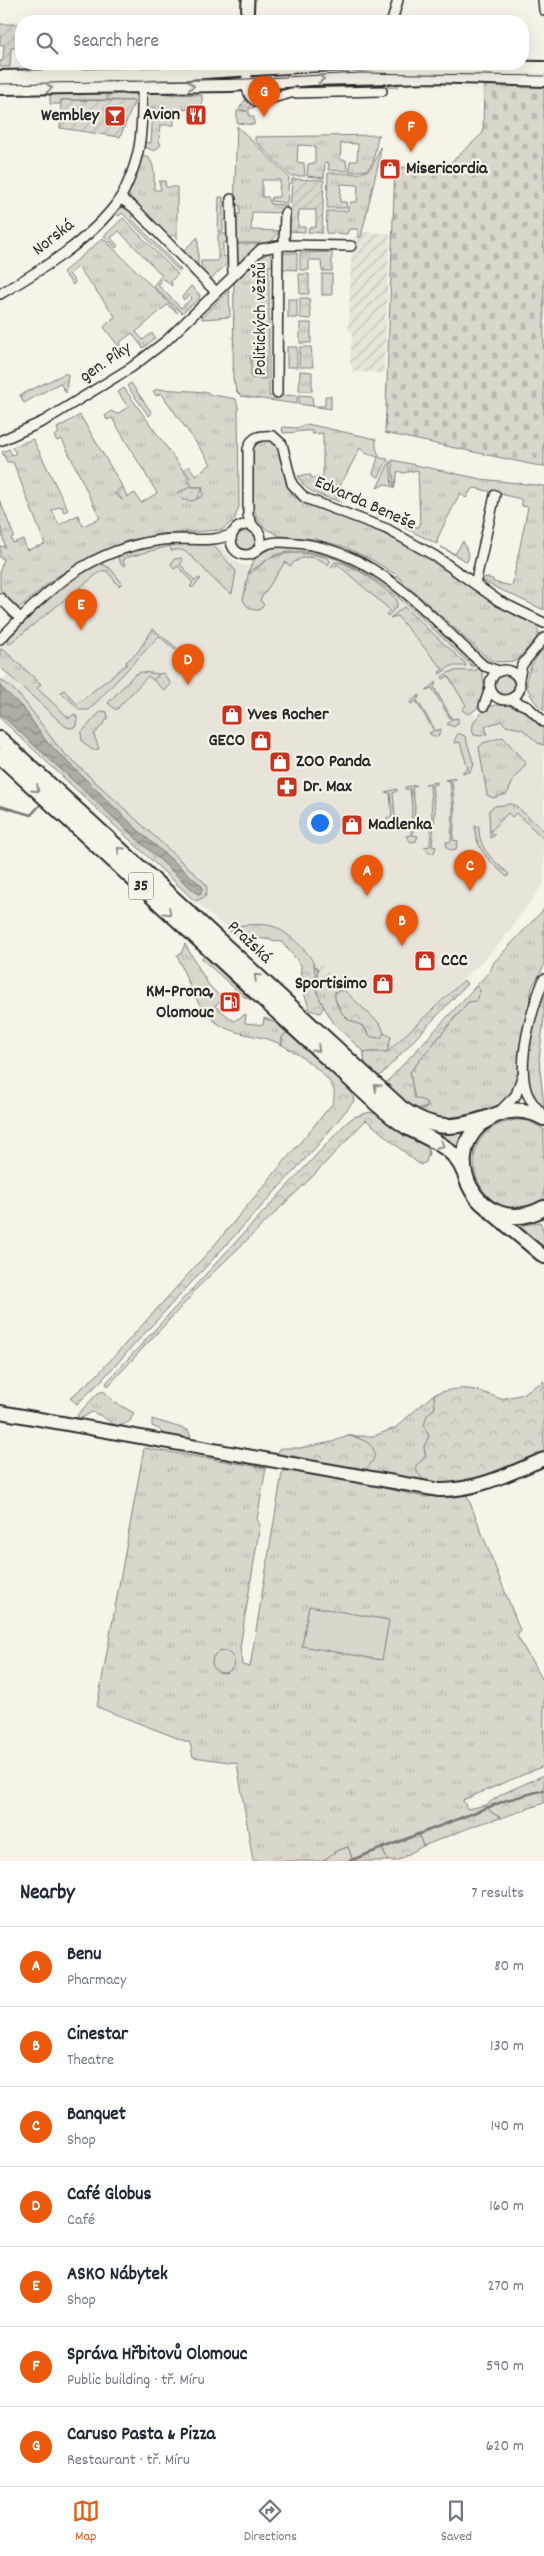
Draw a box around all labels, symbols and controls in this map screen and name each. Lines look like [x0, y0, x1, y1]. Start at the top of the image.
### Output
search box [15, 15, 529, 70]
icon: search [33, 29, 61, 57]
text: Search here [73, 29, 159, 56]
one-way arrow [317, 74, 325, 84]
pin: G [248, 76, 280, 117]
one-way arrow [187, 81, 195, 91]
one-way arrow [45, 83, 53, 93]
place label: Avion [143, 103, 180, 128]
restaurant icon: Avion [184, 103, 208, 127]
place label: Wembley [41, 104, 100, 129]
bar icon: Wembley [103, 104, 127, 128]
pin: F [395, 111, 427, 152]
shop icon: Misericordia [378, 157, 402, 181]
place label: Misericordia [406, 157, 488, 182]
street label: Norská [28, 214, 80, 262]
street label: Politických vězňů [249, 262, 274, 376]
street label: gen. Píky [75, 336, 137, 389]
street label: Edvarda Beneše [310, 470, 420, 538]
pin: E [65, 589, 97, 630]
pin: D [172, 644, 204, 685]
shop icon: Yves Rocher [220, 703, 244, 727]
place label: Yves Rocher [247, 703, 329, 728]
place label: GECO [209, 729, 245, 754]
shop icon: GECO [249, 729, 273, 753]
shop icon: ZOO Panda [268, 750, 292, 774]
place label: ZOO Panda [296, 750, 371, 775]
pharmacy icon: Dr. Max [275, 775, 299, 799]
place label: Dr. Max [303, 775, 352, 800]
one-way arrow [30, 783, 39, 792]
your location [307, 810, 333, 836]
shop icon: Madlenka [340, 813, 364, 837]
place label: Madlenka [368, 813, 432, 838]
one-way arrow [116, 847, 125, 856]
pin: C [454, 850, 486, 891]
pin: A [351, 855, 383, 896]
road number: 35 [128, 872, 154, 899]
pin: B [386, 905, 418, 946]
one-way arrow [162, 906, 171, 915]
street label: Pražská [221, 916, 277, 970]
shop icon: CCC [413, 949, 437, 973]
place label: CCC [441, 949, 468, 974]
place label: Sportisimo [295, 972, 367, 997]
shop icon: Sportisimo [371, 972, 395, 996]
one-way arrow [254, 973, 263, 982]
place label: KM-Prona, Olomouc [146, 980, 214, 1026]
fuel station icon: KM-Prona, Olomouc [218, 990, 242, 1014]
one-way arrow [311, 1043, 320, 1052]
one-way arrow [373, 1084, 382, 1093]
one-way arrow [436, 1138, 445, 1148]
text: Nearby [20, 1879, 75, 1909]
text: 7 results [471, 1882, 524, 1905]
text: Benu [67, 1942, 101, 1969]
text: A [32, 1955, 40, 1978]
text: 80 m [494, 1955, 524, 1978]
text: Pharmacy [67, 1969, 126, 1992]
text: Cinestar [67, 2022, 128, 2049]
text: B [32, 2035, 40, 2058]
text: 130 m [490, 2035, 524, 2058]
text: Theatre [67, 2049, 114, 2072]
text: Banquet [67, 2102, 126, 2129]
text: C [32, 2115, 40, 2138]
text: 140 m [490, 2115, 524, 2138]
text: Shop [67, 2129, 96, 2152]
text: Café Globus [67, 2182, 152, 2209]
text: D [32, 2195, 40, 2218]
text: 160 m [489, 2195, 524, 2218]
text: Café [67, 2209, 95, 2232]
text: ASKO Nábytek [67, 2262, 168, 2289]
text: E [32, 2275, 40, 2298]
text: 270 m [488, 2275, 524, 2298]
text: Shop [67, 2289, 96, 2312]
text: Správa Hřbitovů Olomouc [67, 2342, 247, 2369]
text: F [32, 2355, 40, 2378]
text: 590 m [486, 2355, 524, 2378]
text: Public building · tř. Míru [67, 2369, 205, 2392]
text: Caruso Pasta & Pizza [67, 2422, 215, 2449]
text: G [32, 2435, 40, 2458]
text: 620 m [486, 2435, 524, 2458]
text: Restaurant · tř. Míru [67, 2449, 190, 2472]
tab: Map [72, 2497, 100, 2547]
tab: Directions [244, 2497, 297, 2547]
tab: Saved [441, 2497, 472, 2547]

